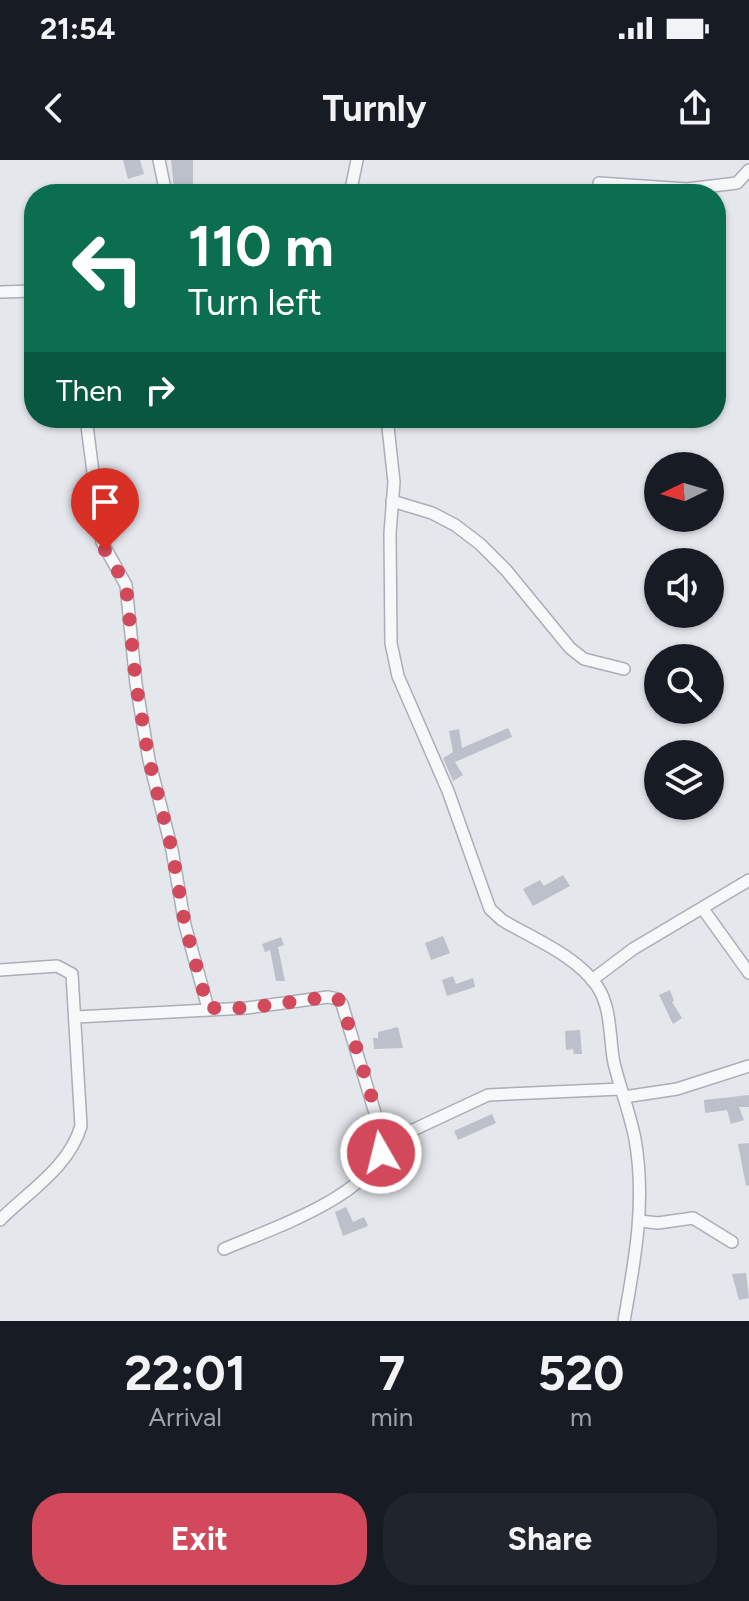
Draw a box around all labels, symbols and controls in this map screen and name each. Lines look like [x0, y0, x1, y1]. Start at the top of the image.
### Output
text: 21:54 [40, 10, 115, 47]
icon: back [32, 86, 76, 130]
icon: share [673, 86, 717, 130]
text: Turnly [323, 87, 426, 130]
text: 110 m [188, 213, 334, 280]
icon: left [56, 216, 160, 320]
text: Turn left [188, 281, 322, 324]
icon: right [138, 368, 182, 412]
text: Then [56, 372, 122, 409]
north arrow [644, 452, 724, 532]
map controls [644, 452, 724, 820]
pin [71, 468, 139, 550]
icon: arrive [83, 480, 127, 524]
button: sound [644, 548, 724, 628]
button: search [644, 644, 724, 724]
button: layers [644, 740, 724, 820]
position arrow [339, 1111, 423, 1195]
text: 22:01 [125, 1344, 246, 1402]
text: 7 [378, 1344, 405, 1402]
text: 520 [538, 1344, 624, 1402]
text: Arrival [149, 1401, 222, 1433]
text: min [370, 1401, 413, 1433]
text: m [570, 1401, 592, 1433]
button: Exit [32, 1493, 367, 1585]
button: Share [383, 1493, 717, 1585]

